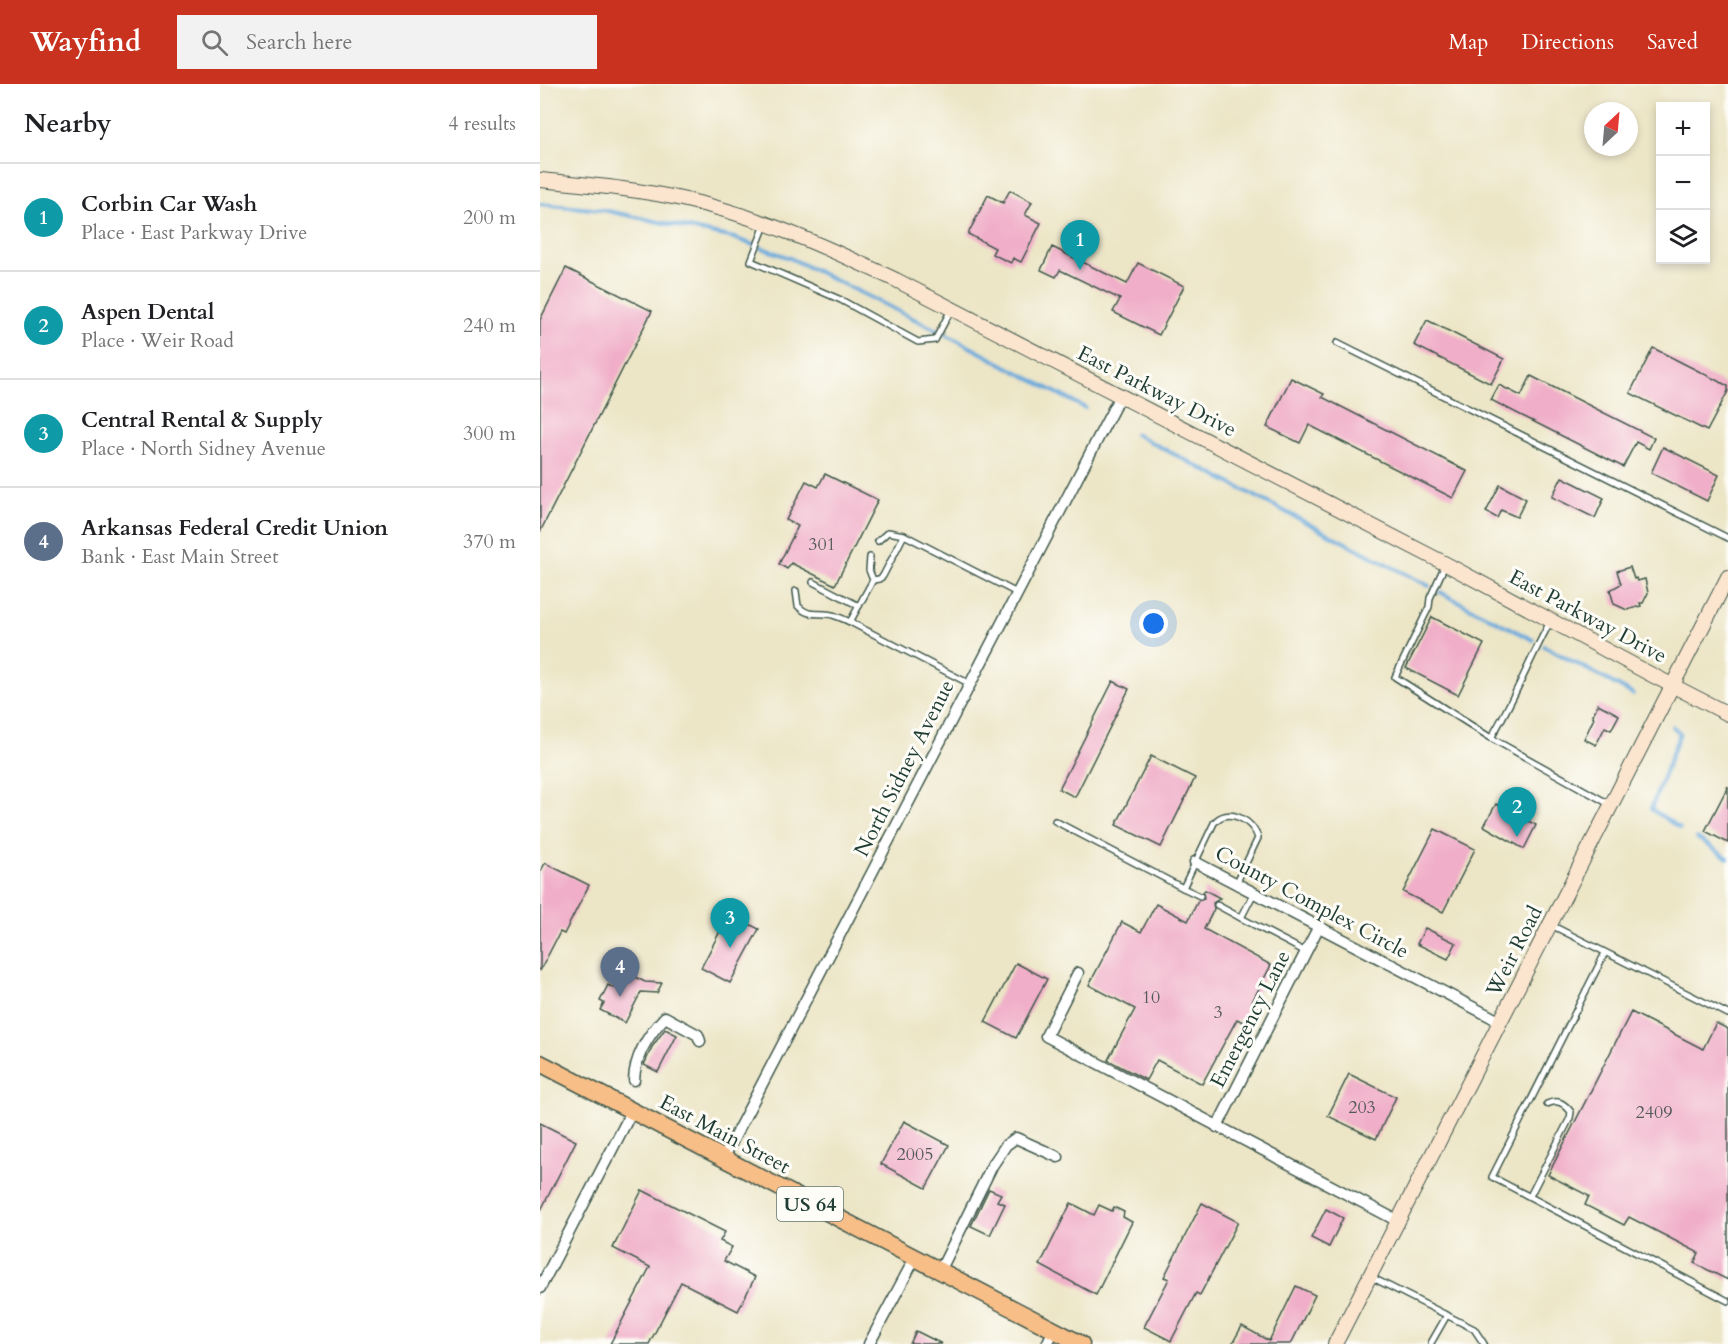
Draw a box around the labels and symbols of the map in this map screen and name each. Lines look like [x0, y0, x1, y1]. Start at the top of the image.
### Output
north arrow [1584, 102, 1638, 156]
pin: 1 [1060, 220, 1100, 270]
street label: East Parkway Drive [1072, 339, 1241, 444]
house number: 301 [808, 532, 836, 557]
street label: East Parkway Drive [1504, 563, 1672, 670]
your location [1139, 609, 1168, 638]
street label: North Sidney Avenue [847, 675, 962, 862]
pin: 2 [1498, 788, 1536, 837]
street label: County Complex Circle [1210, 839, 1414, 966]
pin: 3 [710, 898, 750, 948]
street label: Weir Road [1479, 901, 1550, 1002]
street label: Emergency Lane [1203, 945, 1298, 1093]
pin: 4 [600, 948, 640, 997]
house number: 10 [1142, 985, 1160, 1010]
house number: 3 [1213, 1000, 1223, 1025]
street label: East Main Street [654, 1088, 796, 1181]
house number: 203 [1348, 1095, 1376, 1120]
house number: 2409 [1636, 1100, 1672, 1125]
house number: 2005 [897, 1142, 933, 1167]
road number: US 64 [777, 1187, 843, 1221]

